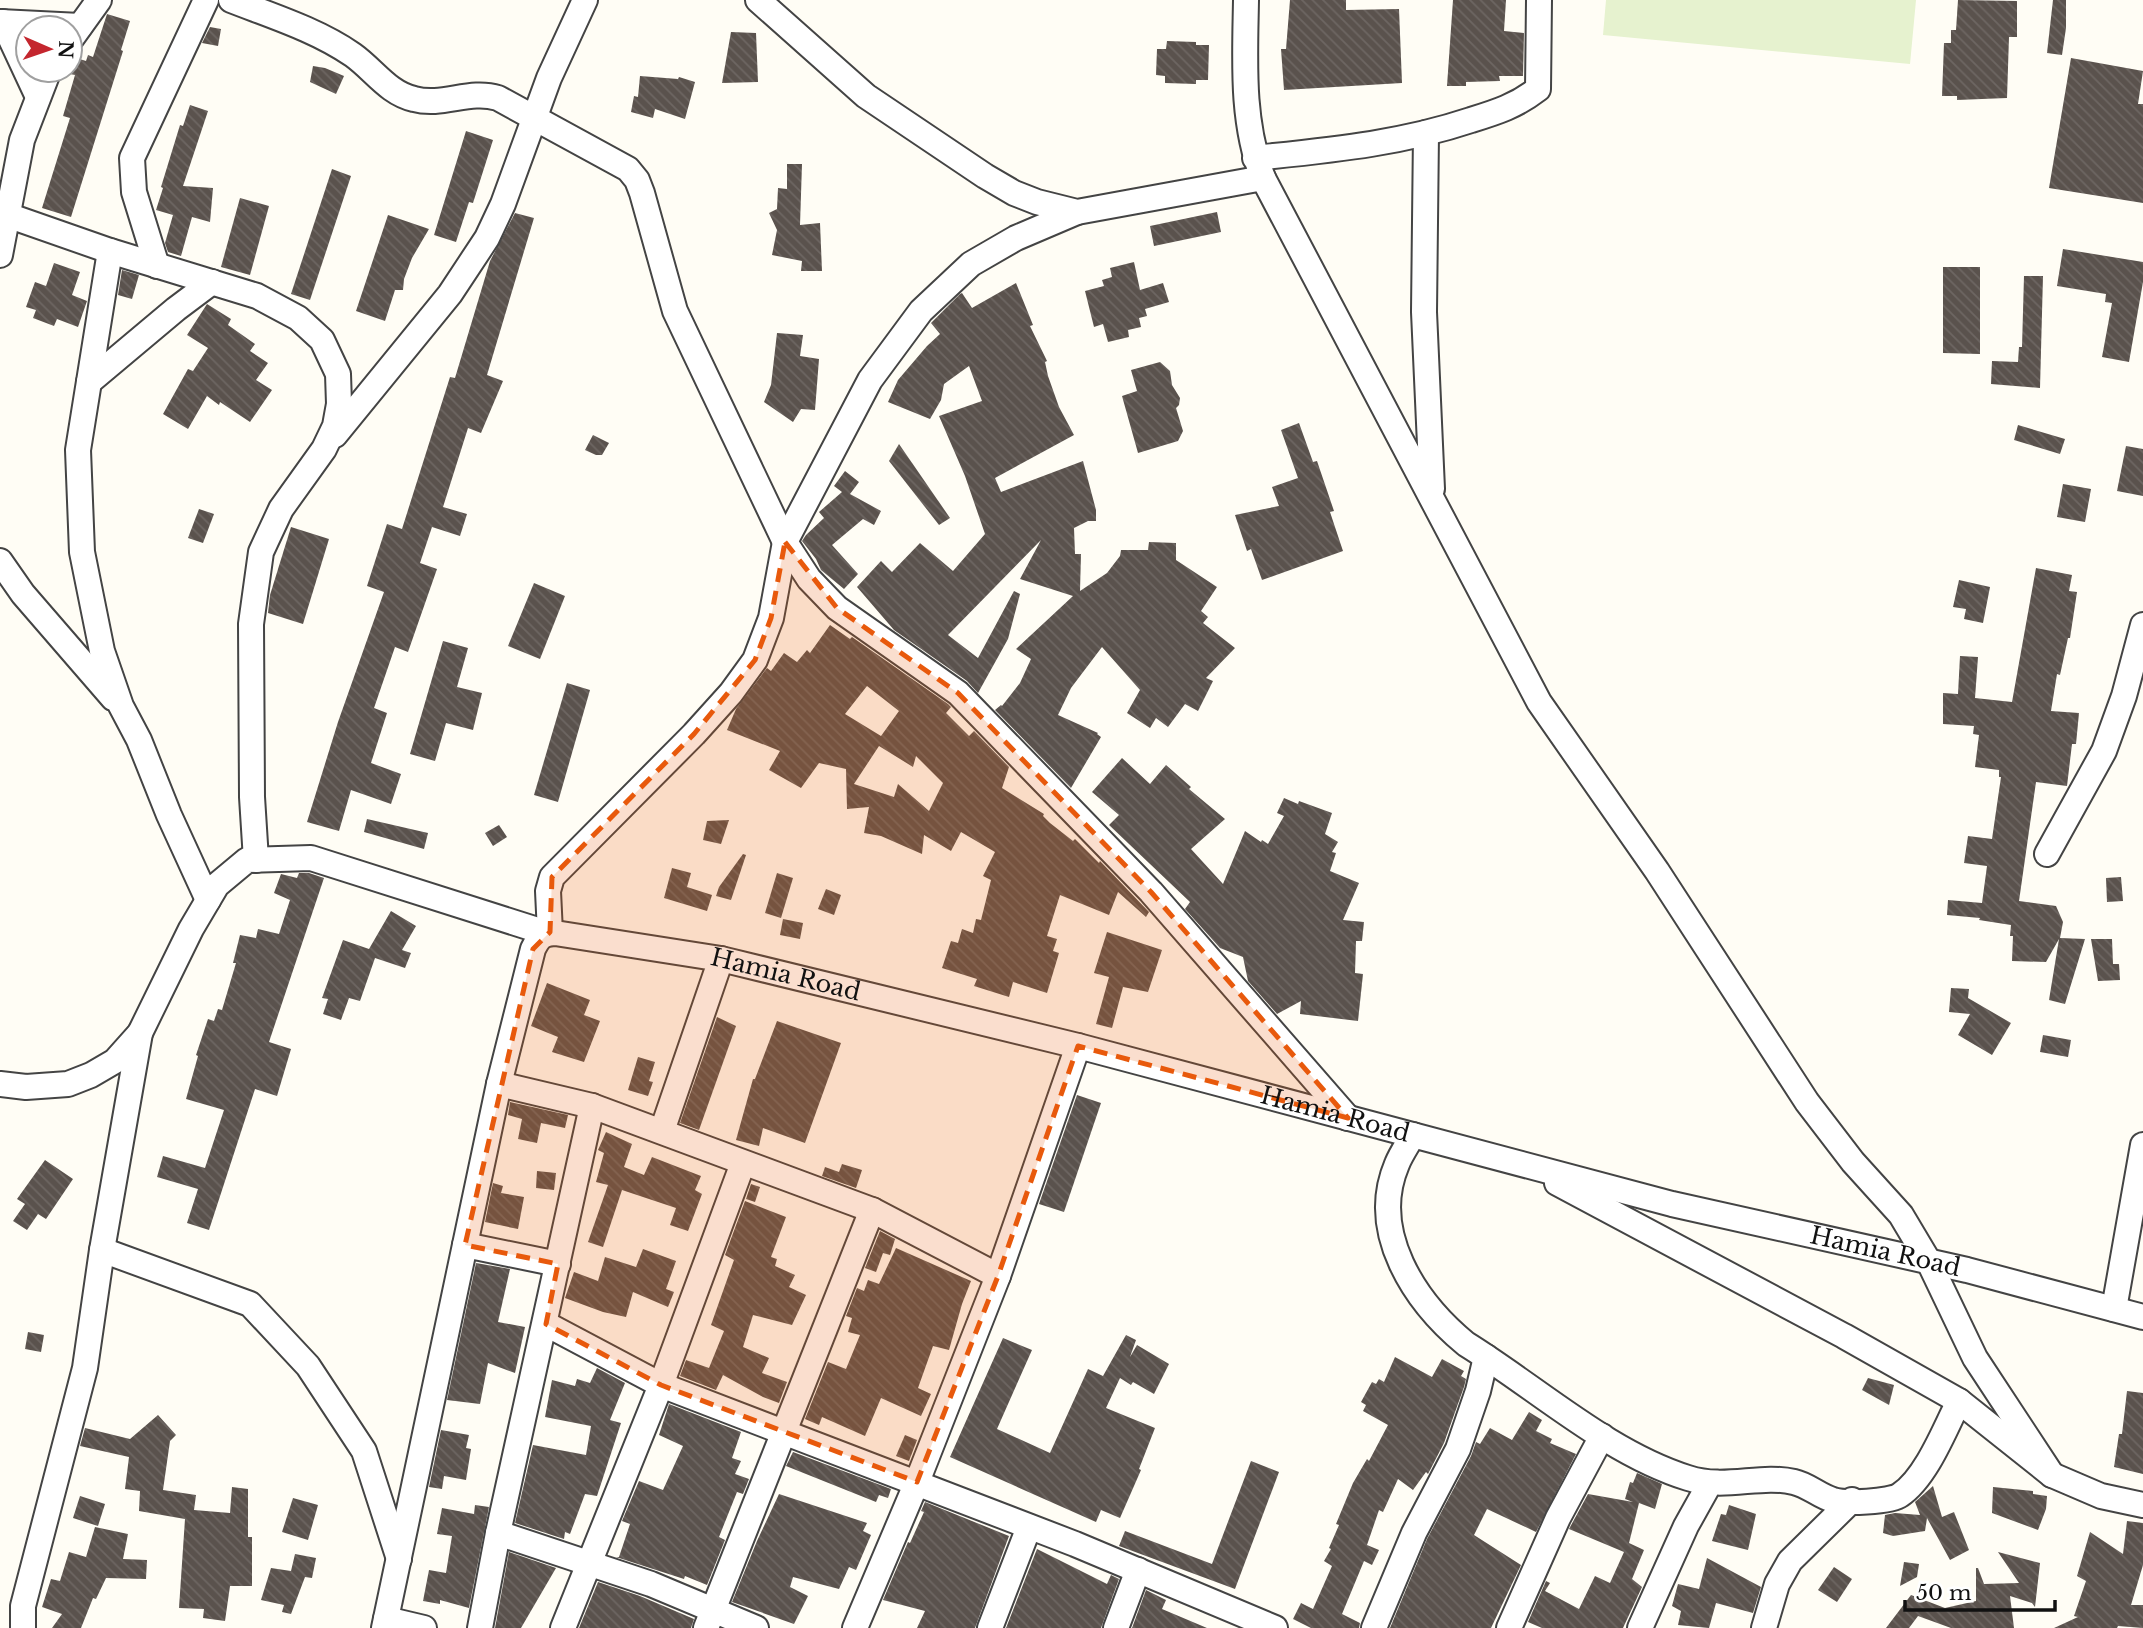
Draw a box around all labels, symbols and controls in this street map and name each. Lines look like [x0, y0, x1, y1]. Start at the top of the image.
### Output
north arrow [14, 14, 84, 84]
text: N [54, 40, 77, 59]
street label: Hamia Road [708, 942, 864, 1007]
street label: Hamia Road [1258, 1080, 1413, 1148]
street label: Hamia Road [1807, 1220, 1963, 1282]
scale bar [1905, 1568, 2056, 1612]
text: 50 m [1916, 1580, 1972, 1606]

